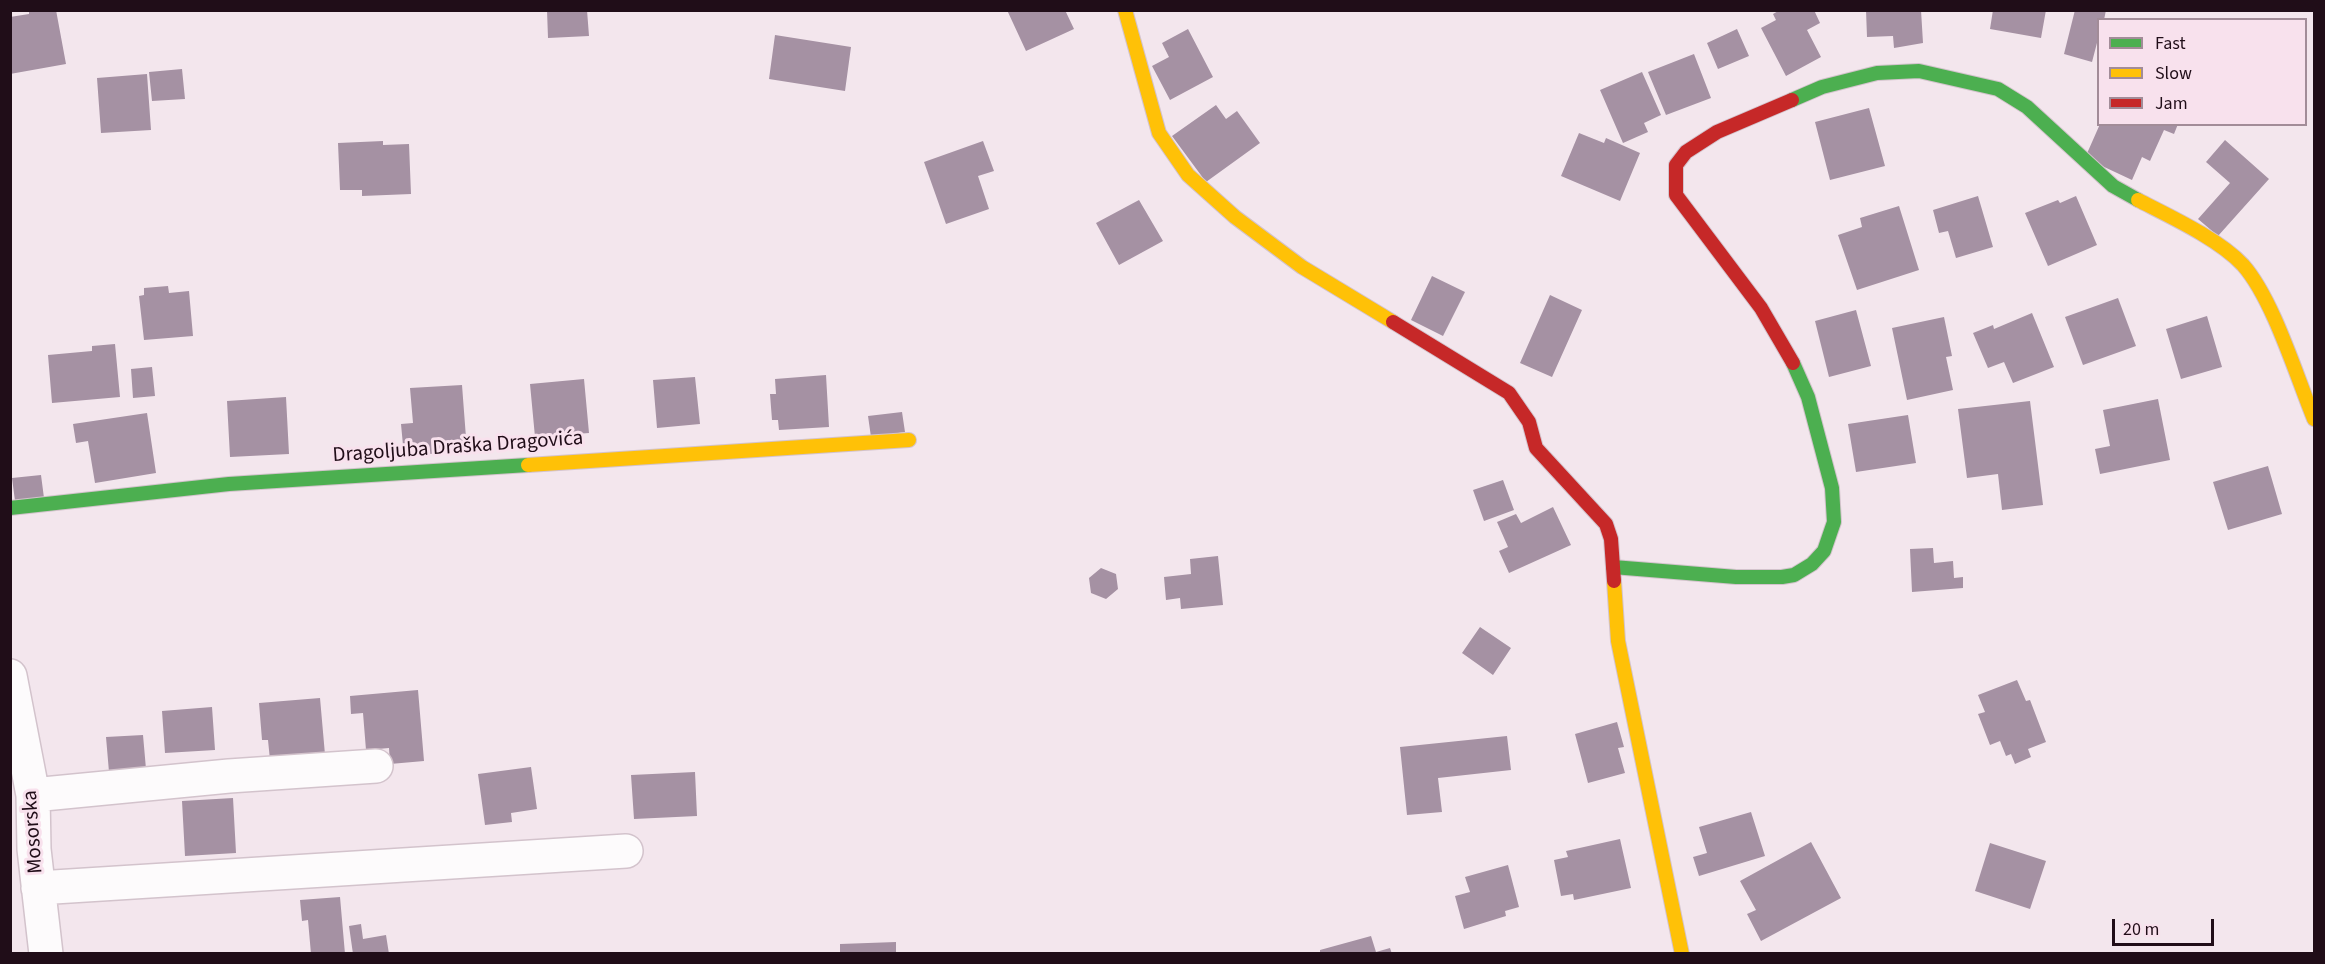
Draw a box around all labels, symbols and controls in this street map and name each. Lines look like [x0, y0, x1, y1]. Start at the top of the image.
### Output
legend [2097, 18, 2307, 126]
text: Fast [2155, 31, 2186, 56]
text: Slow [2155, 61, 2192, 86]
text: Jam [2155, 91, 2188, 116]
street label: Dragoljuba Draška Dragovića [332, 427, 584, 469]
street label: Mosorska [19, 789, 49, 875]
scale bar [2115, 907, 2217, 945]
text: 20 m [2123, 917, 2159, 942]

